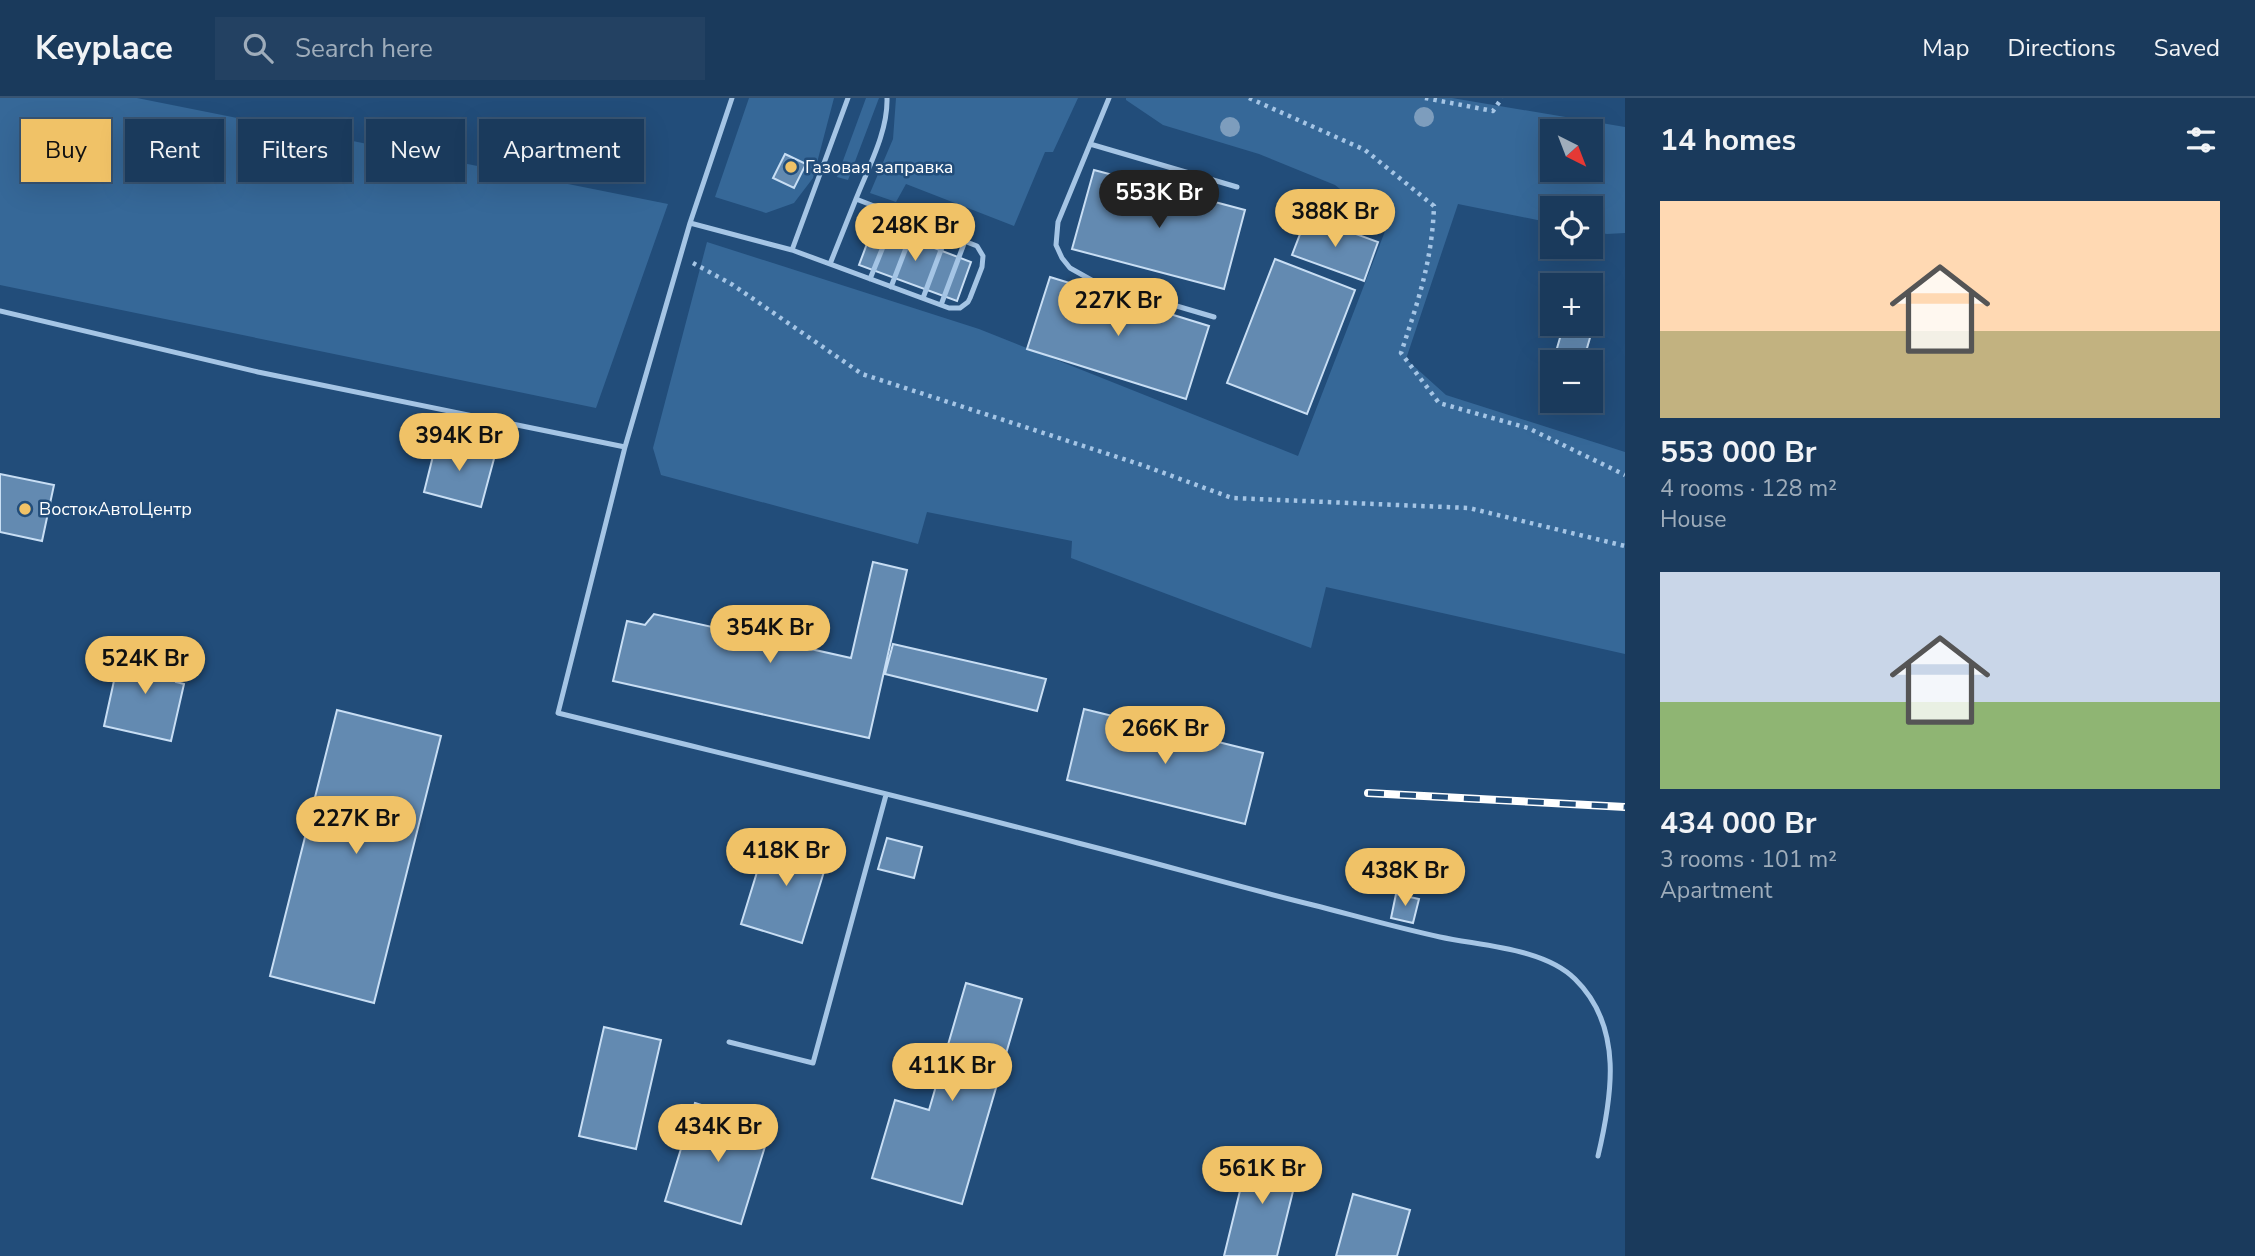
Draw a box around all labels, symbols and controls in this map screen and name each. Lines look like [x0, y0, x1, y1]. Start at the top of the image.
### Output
search box [215, 17, 705, 80]
text: Keyplace [35, 26, 173, 71]
icon: search [239, 29, 277, 67]
text: Search here [295, 31, 433, 66]
text: Map [1922, 32, 1969, 64]
text: Directions [2007, 32, 2116, 64]
text: Saved [2154, 32, 2220, 64]
chip: Buy [21, 119, 111, 182]
chip: Rent [125, 119, 224, 182]
chip: Filters [238, 119, 352, 182]
chip: New [366, 119, 465, 182]
chip: Apartment [479, 119, 644, 182]
north arrow [1540, 119, 1603, 182]
map controls [1540, 119, 1603, 413]
text: 14 homes [1660, 120, 1796, 161]
icon: filters [2182, 121, 2220, 159]
place label: Газовая заправка [805, 155, 954, 179]
marker: Газовая заправка [783, 159, 799, 175]
pin: 553K Br [1094, 170, 1224, 230]
text: 553K Br [1115, 177, 1203, 208]
pin: 388K Br [1270, 190, 1400, 249]
text: 388K Br [1291, 196, 1379, 227]
button: locate [1540, 196, 1603, 259]
pin: 248K Br [850, 204, 980, 263]
text: 248K Br [871, 210, 959, 241]
icon: home [1877, 246, 2003, 372]
button: + [1540, 273, 1603, 336]
pin: 227K Br [1053, 278, 1183, 338]
text: 227K Br [1074, 285, 1162, 316]
button: − [1540, 350, 1603, 413]
pin: 394K Br [394, 414, 524, 473]
text: 394K Br [415, 420, 503, 451]
text: 553 000 Br [1660, 432, 1817, 473]
text: 4 rooms · 128 m² [1660, 473, 1837, 504]
place label: ВостокАвтоЦентр [39, 497, 192, 521]
marker: ВостокАвтоЦентр [17, 501, 33, 517]
text: House [1660, 504, 1727, 535]
pin: 354K Br [705, 606, 835, 665]
text: 354K Br [726, 612, 814, 643]
icon: home [1877, 617, 2003, 743]
pin: 524K Br [80, 636, 210, 696]
text: 524K Br [101, 643, 189, 674]
pin: 266K Br [1100, 706, 1230, 766]
text: 266K Br [1121, 713, 1209, 744]
pin: 227K Br [291, 796, 421, 856]
text: 227K Br [312, 803, 400, 834]
text: 434 000 Br [1660, 803, 1817, 844]
pin: 418K Br [721, 828, 851, 888]
text: 418K Br [742, 835, 830, 866]
text: 3 rooms · 101 m² [1660, 844, 1837, 875]
pin: 438K Br [1340, 848, 1470, 908]
text: 438K Br [1361, 855, 1449, 886]
text: Apartment [1660, 875, 1772, 906]
pin: 411K Br [887, 1044, 1017, 1103]
text: 411K Br [908, 1050, 996, 1081]
pin: 434K Br [653, 1104, 783, 1164]
text: 434K Br [674, 1111, 762, 1142]
pin: 561K Br [1197, 1146, 1327, 1206]
text: 561K Br [1218, 1153, 1306, 1184]

